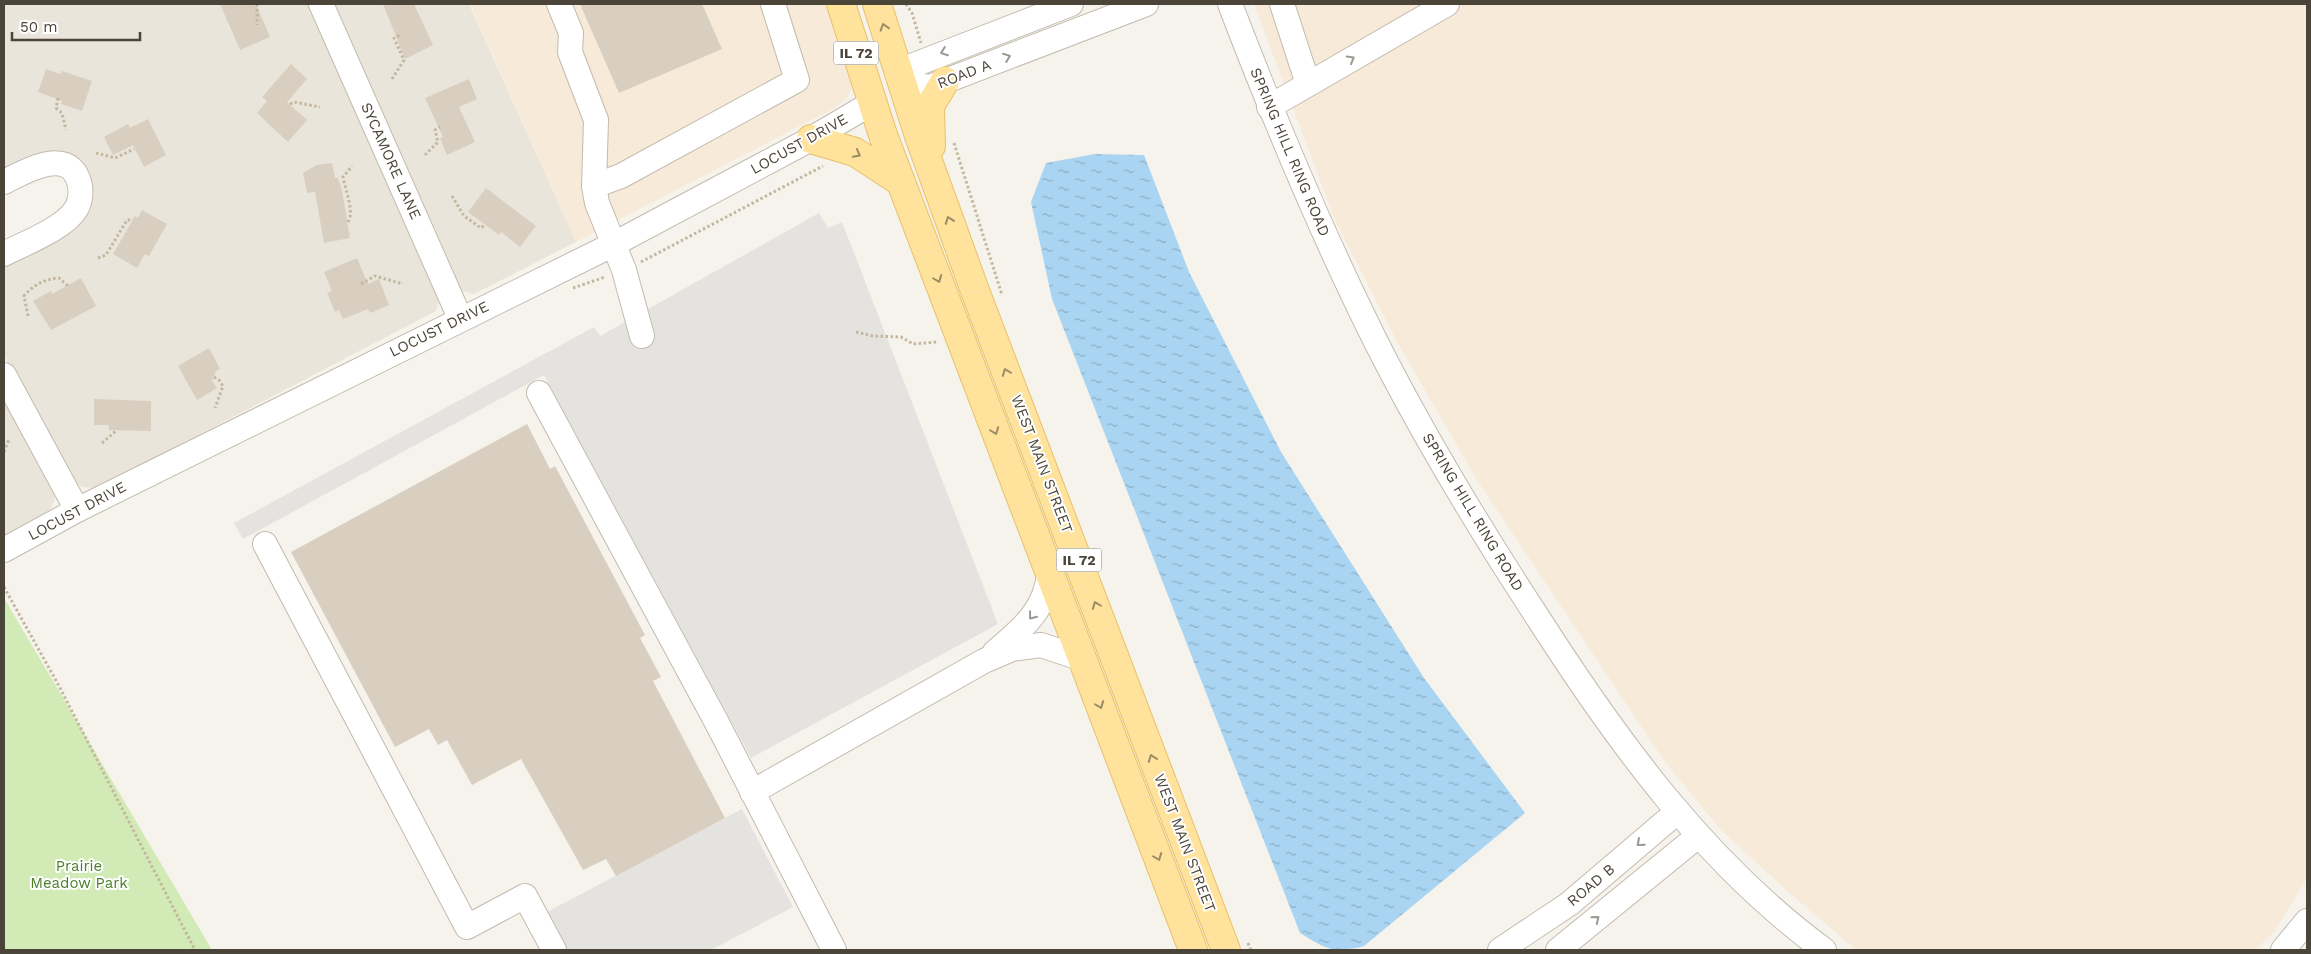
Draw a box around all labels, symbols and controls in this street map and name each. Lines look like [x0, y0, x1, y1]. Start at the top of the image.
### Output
scale bar [12, 10, 140, 42]
text: 50 m [20, 18, 57, 36]
one-way arrow [879, 23, 889, 31]
road number: IL 72 [834, 42, 878, 64]
one-way arrow [940, 46, 949, 56]
one-way arrow [1002, 53, 1010, 63]
street label: ROAD A [935, 56, 993, 92]
one-way arrow [1345, 56, 1354, 66]
street label: SPRING HILL RING ROAD [1246, 65, 1334, 239]
street label: SYCAMORE LANE [357, 100, 425, 222]
street label: LOCUST DRIVE [747, 110, 851, 178]
one-way arrow [852, 148, 861, 158]
one-way arrow [945, 216, 955, 225]
one-way arrow [932, 274, 942, 283]
street label: LOCUST DRIVE [386, 297, 492, 361]
one-way arrow [1002, 368, 1012, 377]
street label: WEST MAIN STREET [1007, 392, 1077, 536]
one-way arrow [989, 426, 1000, 435]
street label: SPRING HILL RING ROAD [1419, 430, 1527, 594]
street label: LOCUST DRIVE [25, 478, 129, 544]
road number: IL 72 [1056, 548, 1102, 572]
one-way arrow [1092, 601, 1102, 610]
one-way arrow [1029, 610, 1038, 620]
one-way arrow [1094, 700, 1104, 709]
one-way arrow [1148, 754, 1158, 763]
street label: WEST MAIN STREET [1150, 771, 1220, 915]
one-way arrow [1637, 838, 1646, 846]
one-way arrow [1152, 852, 1162, 861]
park label: Prairie Meadow Park [30, 857, 128, 892]
street label: ROAD B [1564, 860, 1618, 910]
one-way arrow [1590, 917, 1599, 925]

